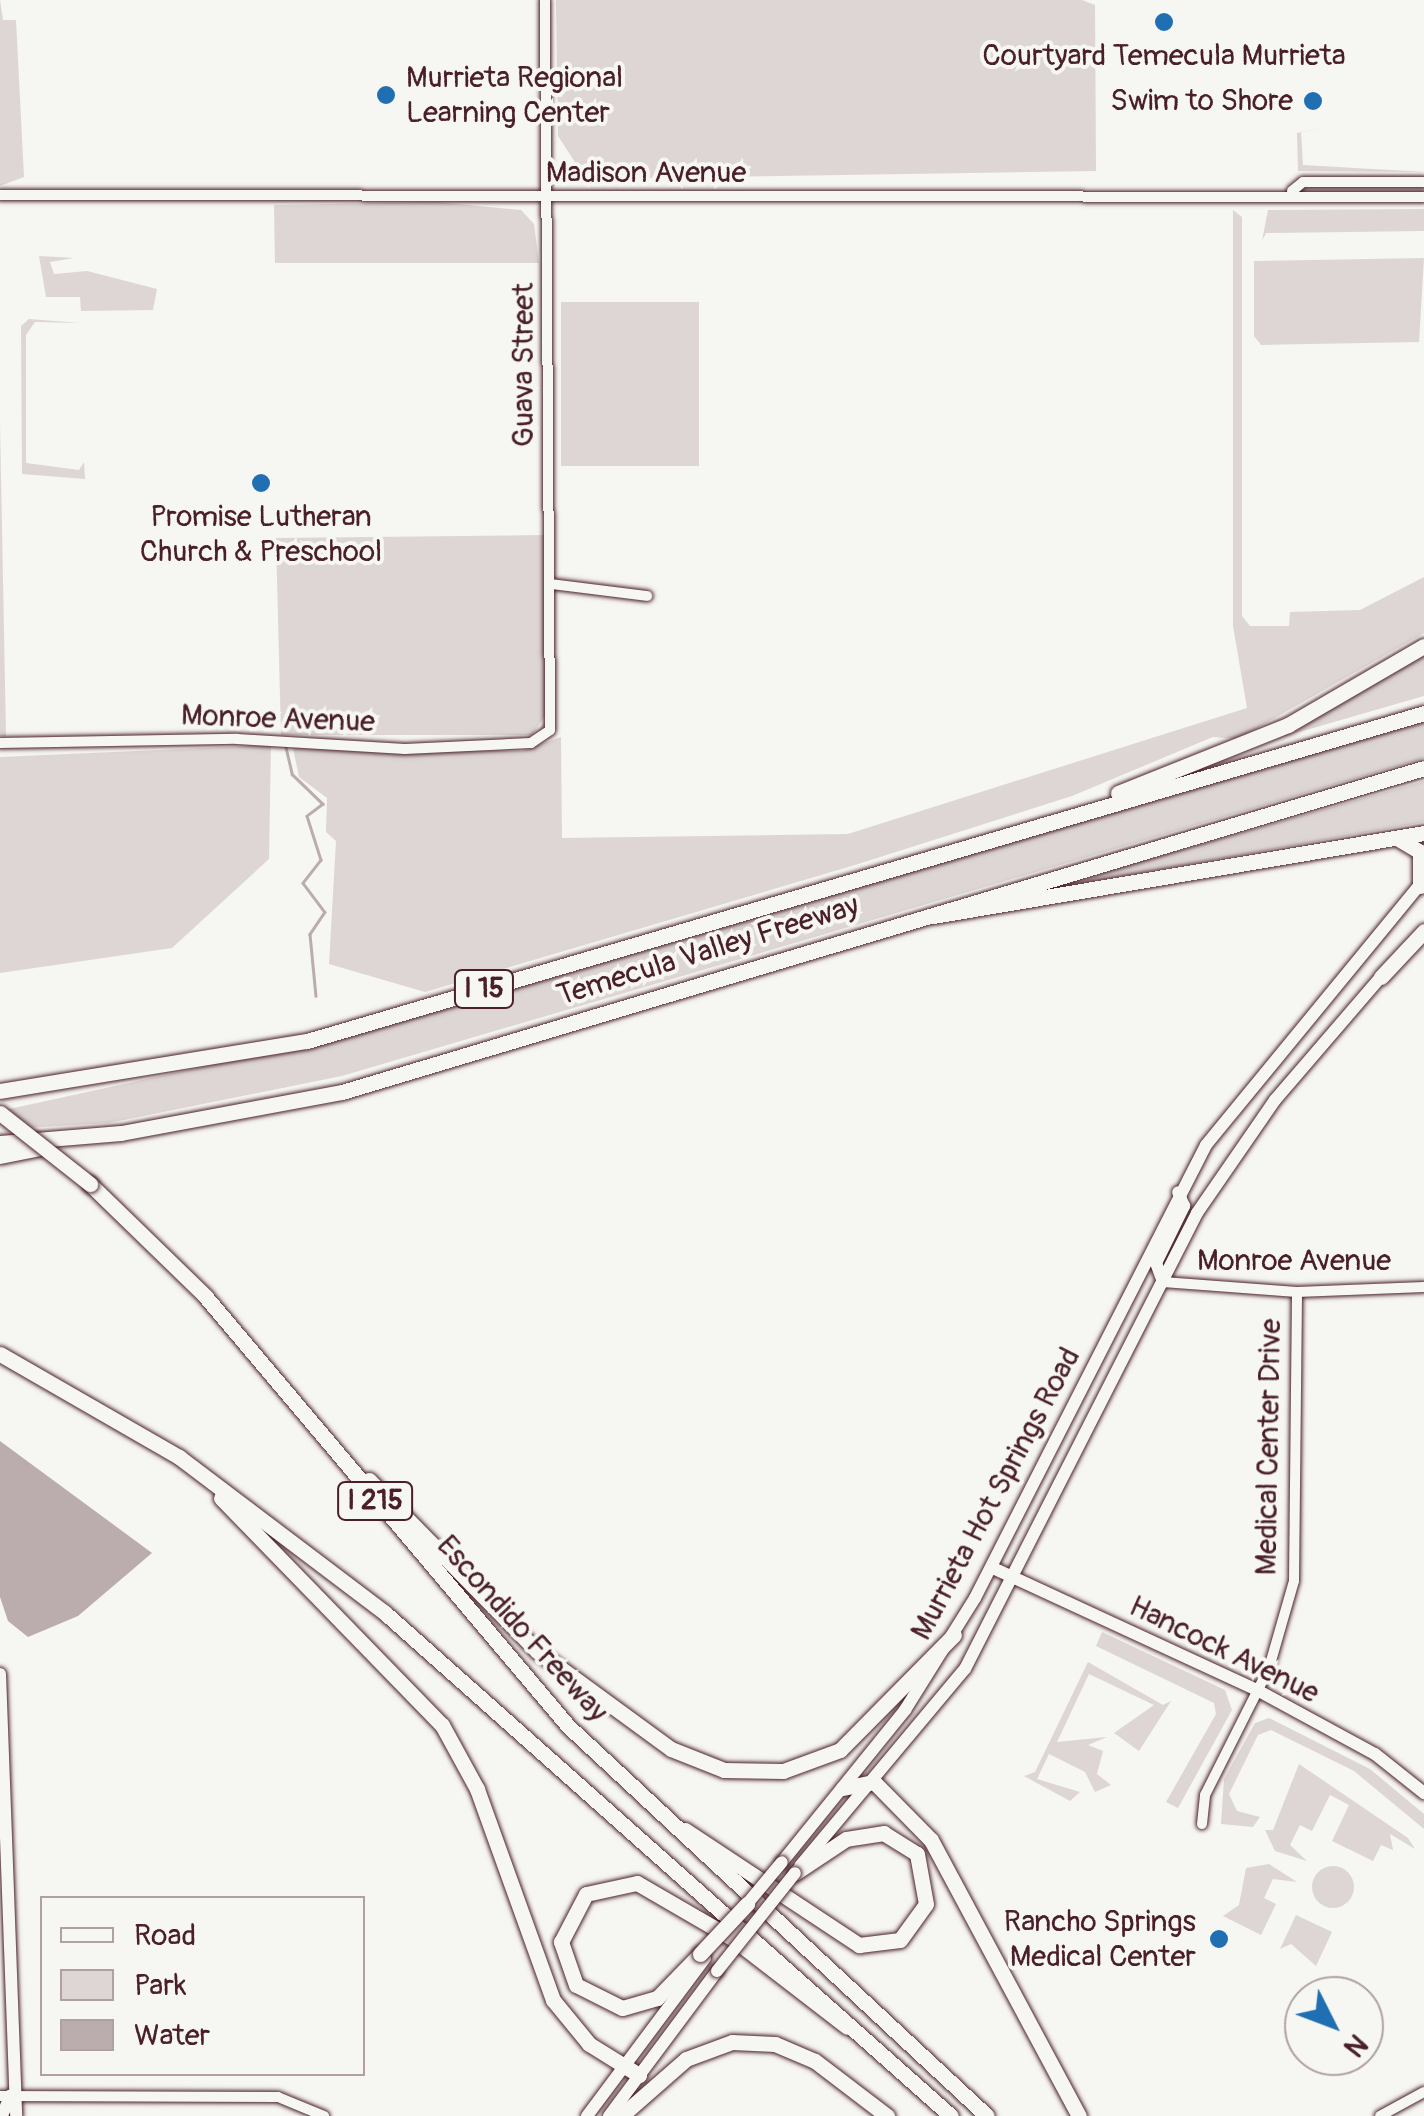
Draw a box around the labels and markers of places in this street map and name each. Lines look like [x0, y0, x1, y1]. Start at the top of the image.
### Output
marker: Courtyard Temecula Murrieta [1153, 11, 1175, 33]
place label: Courtyard Temecula Murrieta [982, 38, 1346, 74]
place label: Murrieta Regional Learning Center [406, 60, 623, 130]
place label: Swim to Shore [1110, 83, 1293, 119]
marker: Murrieta Regional Learning Center [375, 84, 397, 106]
marker: Swim to Shore [1302, 90, 1324, 112]
marker: Promise Lutheran Church & Preschool [250, 472, 272, 494]
place label: Promise Lutheran Church & Preschool [140, 499, 382, 570]
place label: Rancho Springs Medical Center [1004, 1904, 1196, 1974]
marker: Rancho Springs Medical Center [1206, 1926, 1232, 1952]

